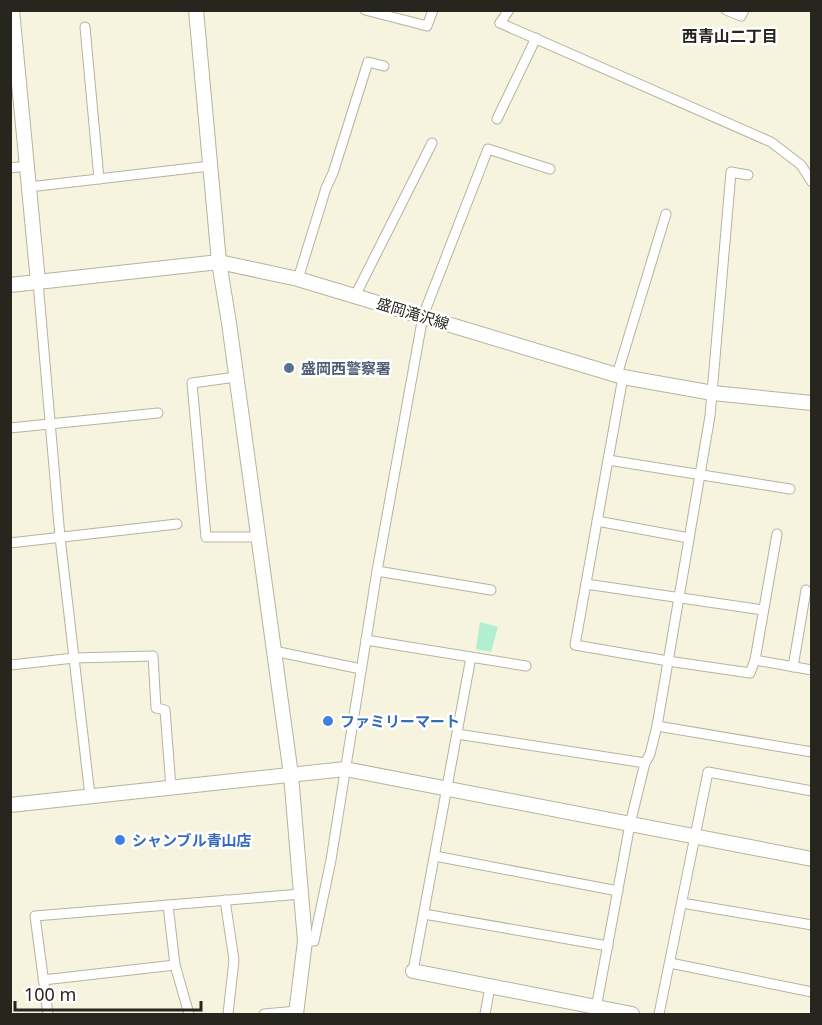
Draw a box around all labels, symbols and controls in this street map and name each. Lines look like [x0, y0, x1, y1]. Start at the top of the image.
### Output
district label: 西青山二丁目 [682, 25, 778, 47]
street label: 盛岡滝沢線 [374, 292, 452, 334]
place label: 盛岡西警察署 [301, 358, 391, 378]
marker: 盛岡西警察署 [282, 361, 296, 375]
place label: ファミリーマート [340, 711, 460, 731]
marker: ファミリーマート [321, 714, 335, 728]
place label: シャンブル青山店 [132, 830, 252, 850]
marker: シャンブル青山店 [113, 833, 127, 847]
scale bar [15, 974, 201, 1012]
text: 100 m [24, 982, 76, 1006]

